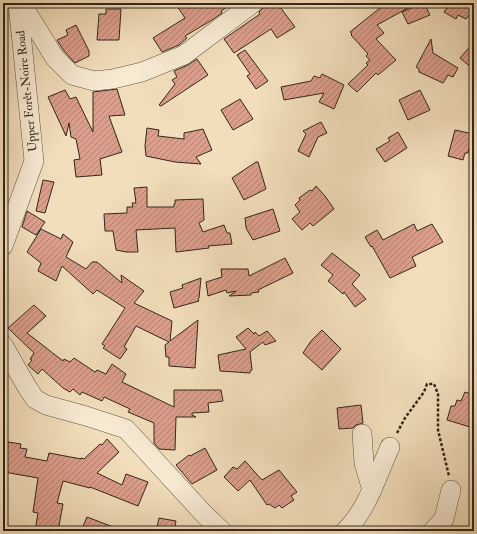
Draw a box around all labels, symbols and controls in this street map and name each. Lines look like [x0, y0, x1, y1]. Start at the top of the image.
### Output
street label: Upper Forêt-Noire Road [13, 30, 41, 152]

